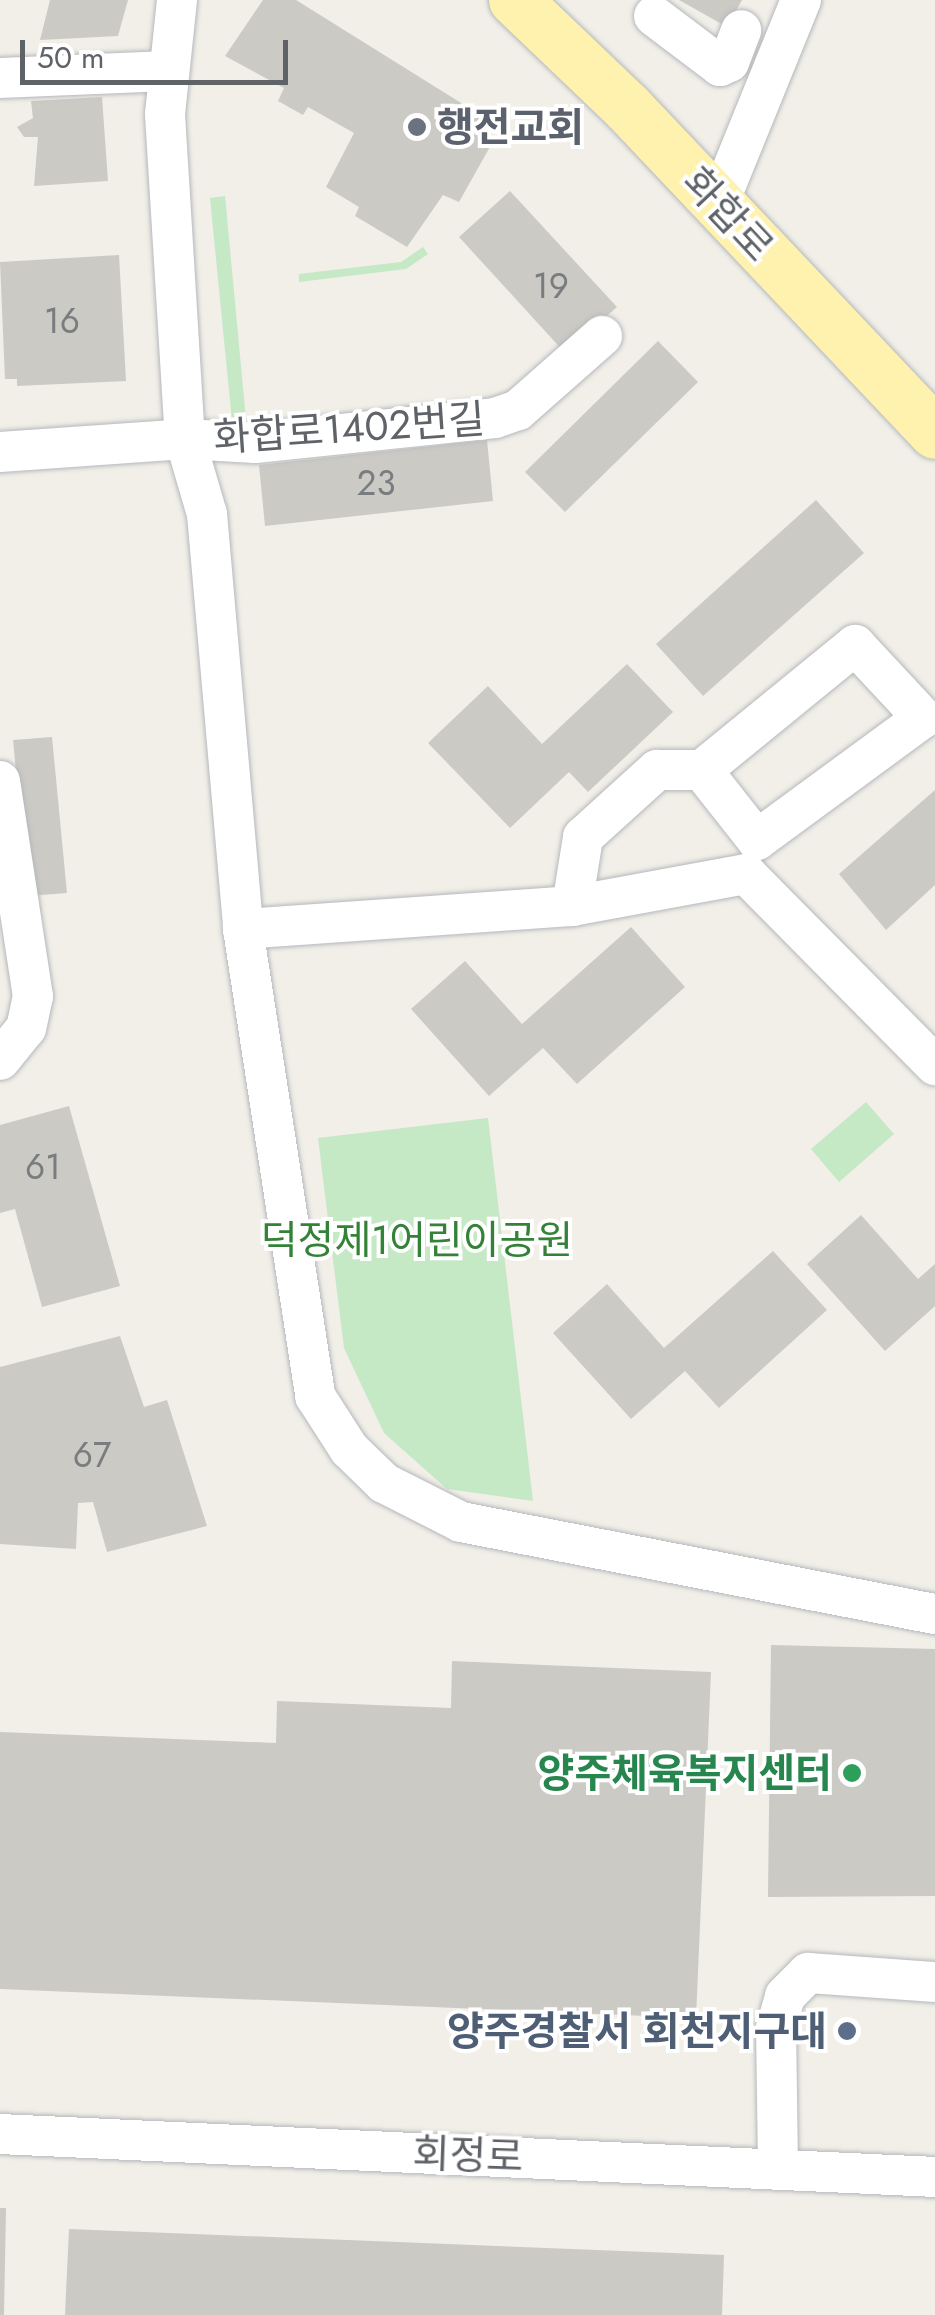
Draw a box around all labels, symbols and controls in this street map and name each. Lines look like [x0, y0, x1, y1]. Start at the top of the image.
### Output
scale bar [25, 20, 292, 82]
text: 50 m [37, 36, 104, 79]
place label: 행전교회 [437, 103, 584, 151]
marker: 행전교회 [406, 116, 428, 138]
street label: 화합로 [673, 157, 783, 271]
house number: 19 [533, 265, 569, 307]
house number: 16 [44, 300, 80, 342]
street label: 화합로1402번길 [212, 395, 486, 461]
house number: 23 [356, 462, 396, 504]
house number: 61 [25, 1146, 61, 1188]
park label: 덕정제1어린이공원 [261, 1216, 573, 1264]
house number: 67 [73, 1434, 111, 1476]
place label: 양주체육복지센터 [538, 1749, 832, 1797]
marker: 양주체육복지센터 [841, 1762, 863, 1784]
place label: 양주경찰서 회천지구대 [447, 2007, 827, 2055]
marker: 양주경찰서 회천지구대 [836, 2020, 858, 2042]
street label: 회정로 [412, 2129, 524, 2181]

